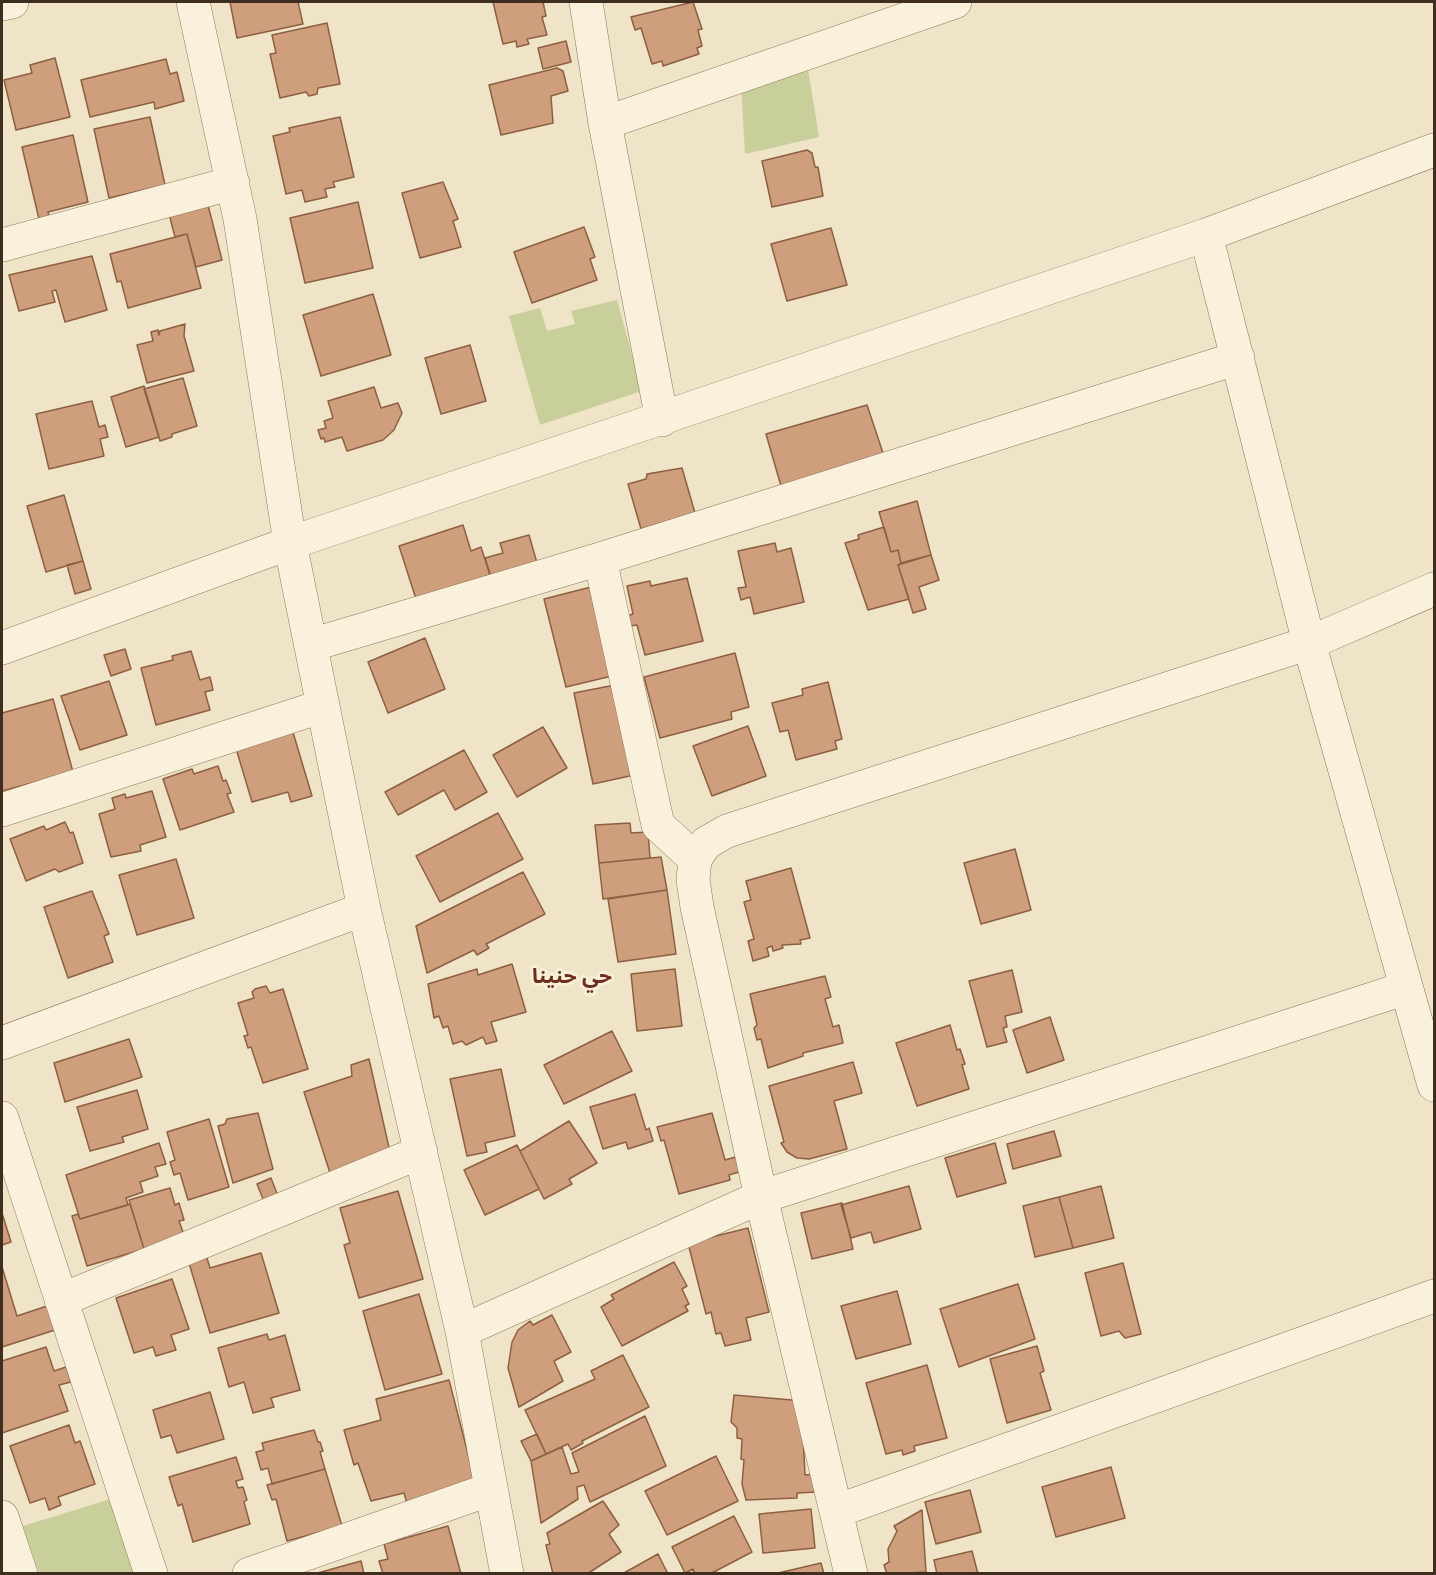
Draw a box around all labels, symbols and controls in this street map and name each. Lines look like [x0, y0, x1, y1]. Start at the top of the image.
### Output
district label: حي حنينا [532, 966, 612, 992]

